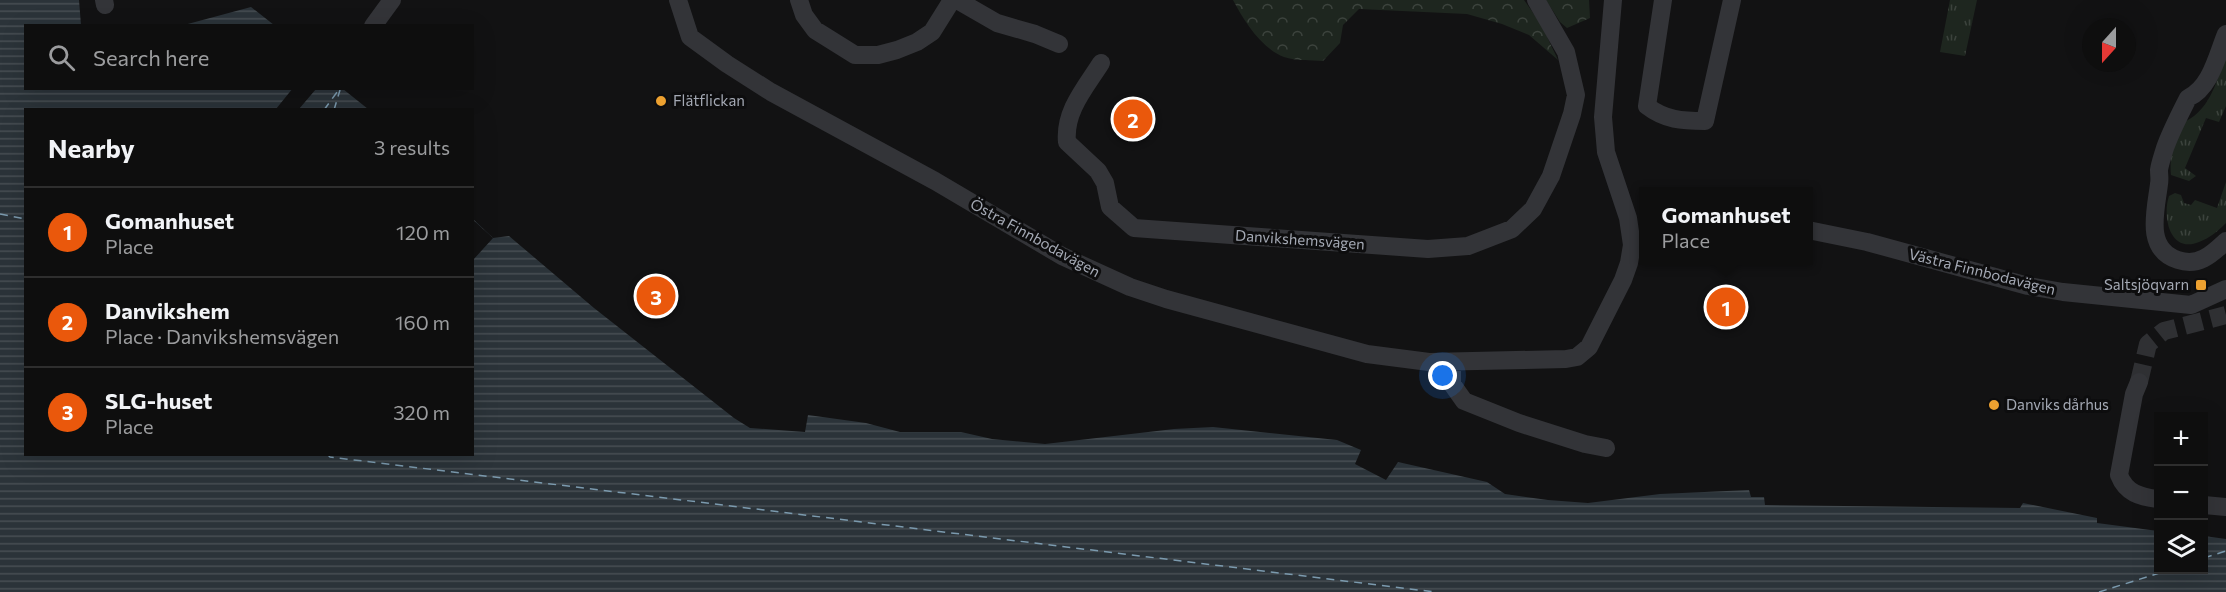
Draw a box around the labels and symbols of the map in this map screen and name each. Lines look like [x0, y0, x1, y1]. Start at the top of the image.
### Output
north arrow [2082, 18, 2136, 72]
place label: Flätflickan [673, 91, 745, 109]
marker: Flätflickan [654, 94, 668, 108]
pin: 2 [1114, 96, 1152, 142]
street label: Östra Finnbodavägen [968, 194, 1103, 280]
street label: Danvikshemsvägen [1235, 225, 1365, 253]
street label: Västra Finnbodavägen [1907, 244, 2057, 298]
pin: 3 [636, 274, 676, 318]
place label: Saltsjöqvarn [2104, 275, 2189, 293]
marker: Saltsjöqvarn [2194, 278, 2208, 292]
pin: 1 [1706, 284, 1746, 330]
your location [1428, 361, 1457, 390]
place label: Danviks dårhus [2006, 395, 2109, 413]
marker: Danviks dårhus [1987, 398, 2001, 412]

